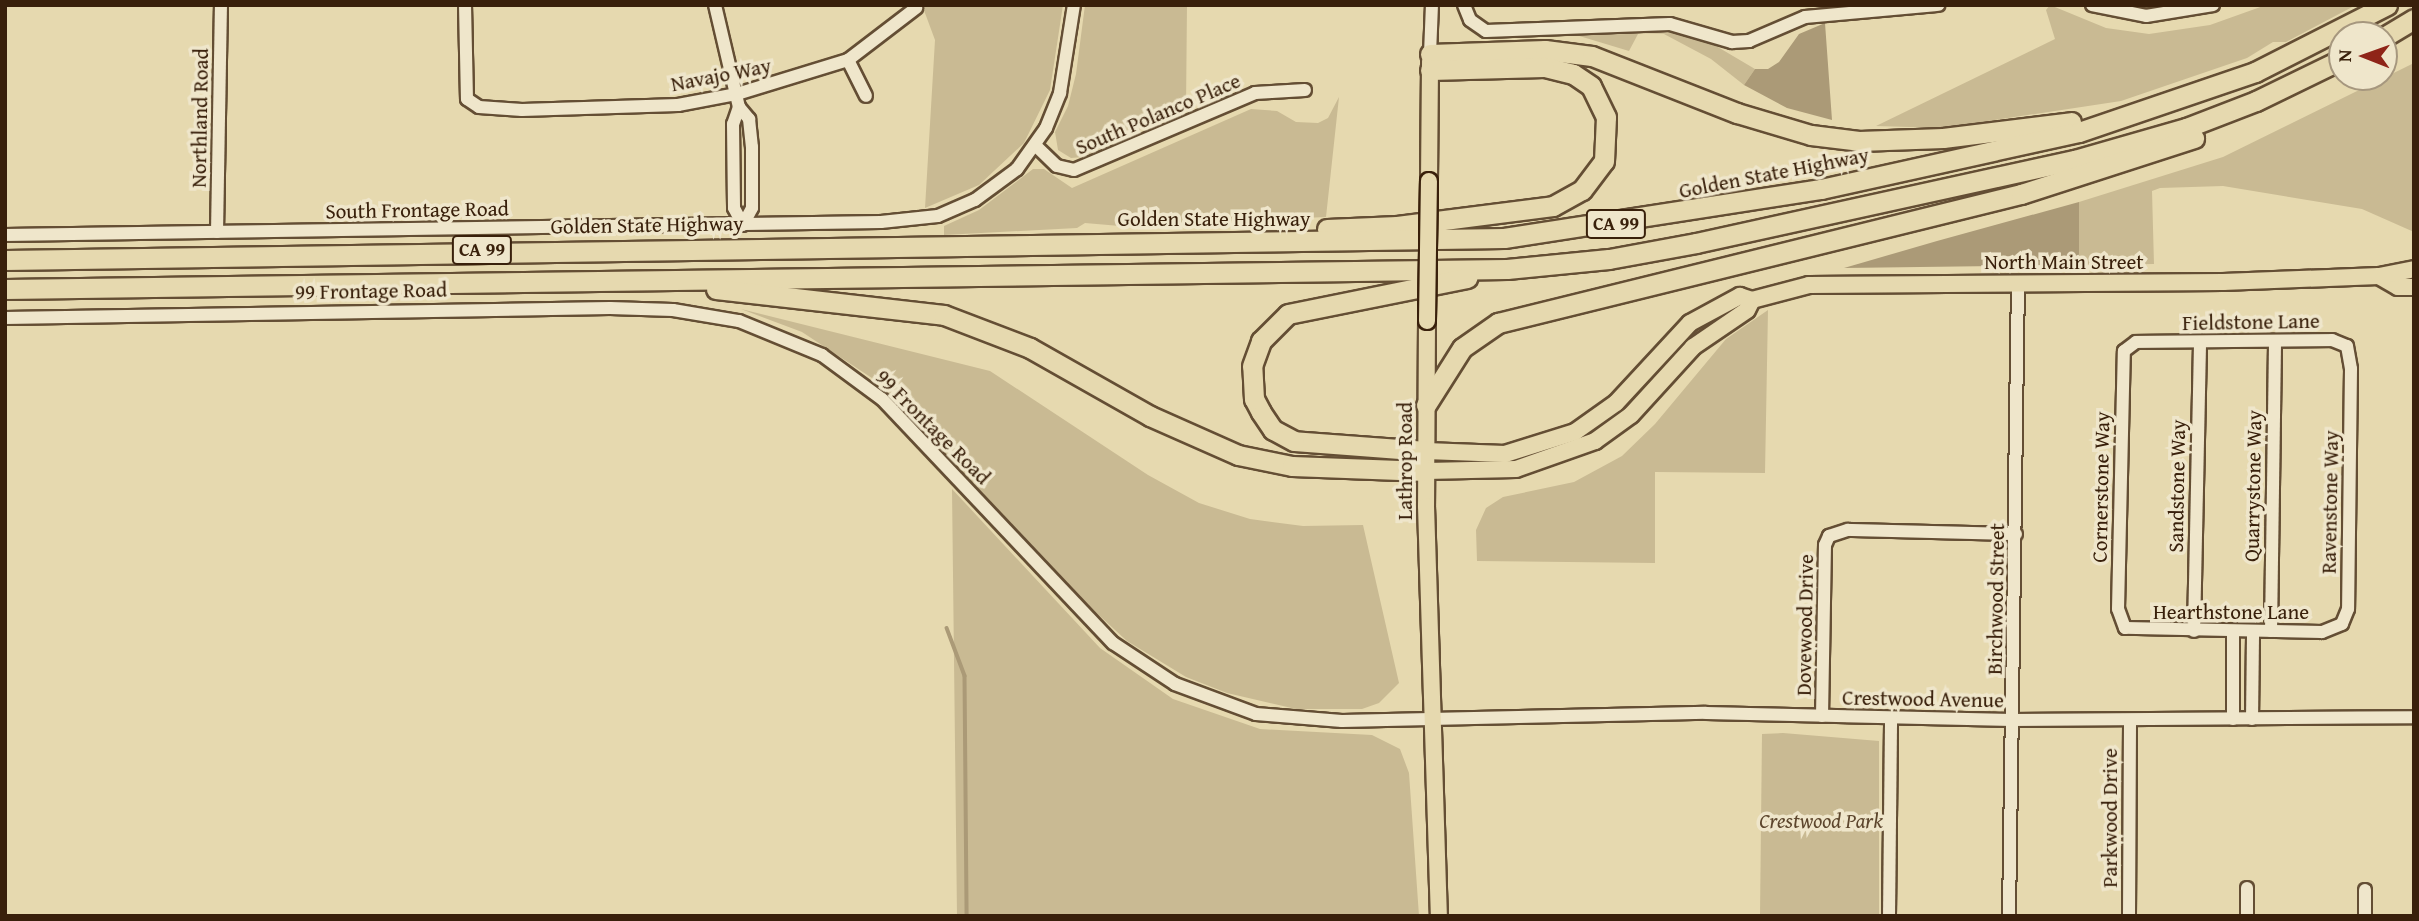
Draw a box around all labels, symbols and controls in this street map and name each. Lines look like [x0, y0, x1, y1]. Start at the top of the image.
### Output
north arrow [2328, 21, 2398, 91]
street label: Northland Road [186, 48, 214, 188]
text: N [2330, 49, 2358, 62]
street label: Navajo Way [669, 53, 773, 97]
street label: South Polanco Place [1072, 68, 1244, 160]
street label: Golden State Highway [1677, 142, 1871, 204]
street label: South Frontage Road [325, 196, 509, 224]
street label: Golden State Highway [1118, 206, 1310, 232]
road number: CA 99 [1584, 208, 1648, 240]
street label: Golden State Highway [550, 211, 744, 239]
road number: CA 99 [450, 234, 514, 266]
street label: North Main Street [1984, 249, 2144, 275]
street label: 99 Frontage Road [295, 277, 447, 305]
street label: Fieldstone Lane [2182, 308, 2320, 336]
street label: 99 Frontage Road [870, 364, 996, 490]
street label: Lathrop Road [1392, 402, 1418, 520]
street label: Quarrystone Way [2239, 410, 2267, 562]
street label: Cornerstone Way [2087, 411, 2115, 563]
street label: Sandstone Way [2163, 419, 2191, 553]
street label: Ravenstone Way [2316, 430, 2344, 574]
street label: Birchwood Street [1982, 523, 2010, 675]
street label: Dovewood Drive [1791, 554, 1819, 696]
street label: Hearthstone Lane [2153, 599, 2309, 625]
street label: Crestwood Avenue [1842, 685, 2004, 713]
street label: Parkwood Drive [2097, 748, 2123, 888]
park label: Crestwood Park [1759, 808, 1883, 834]

